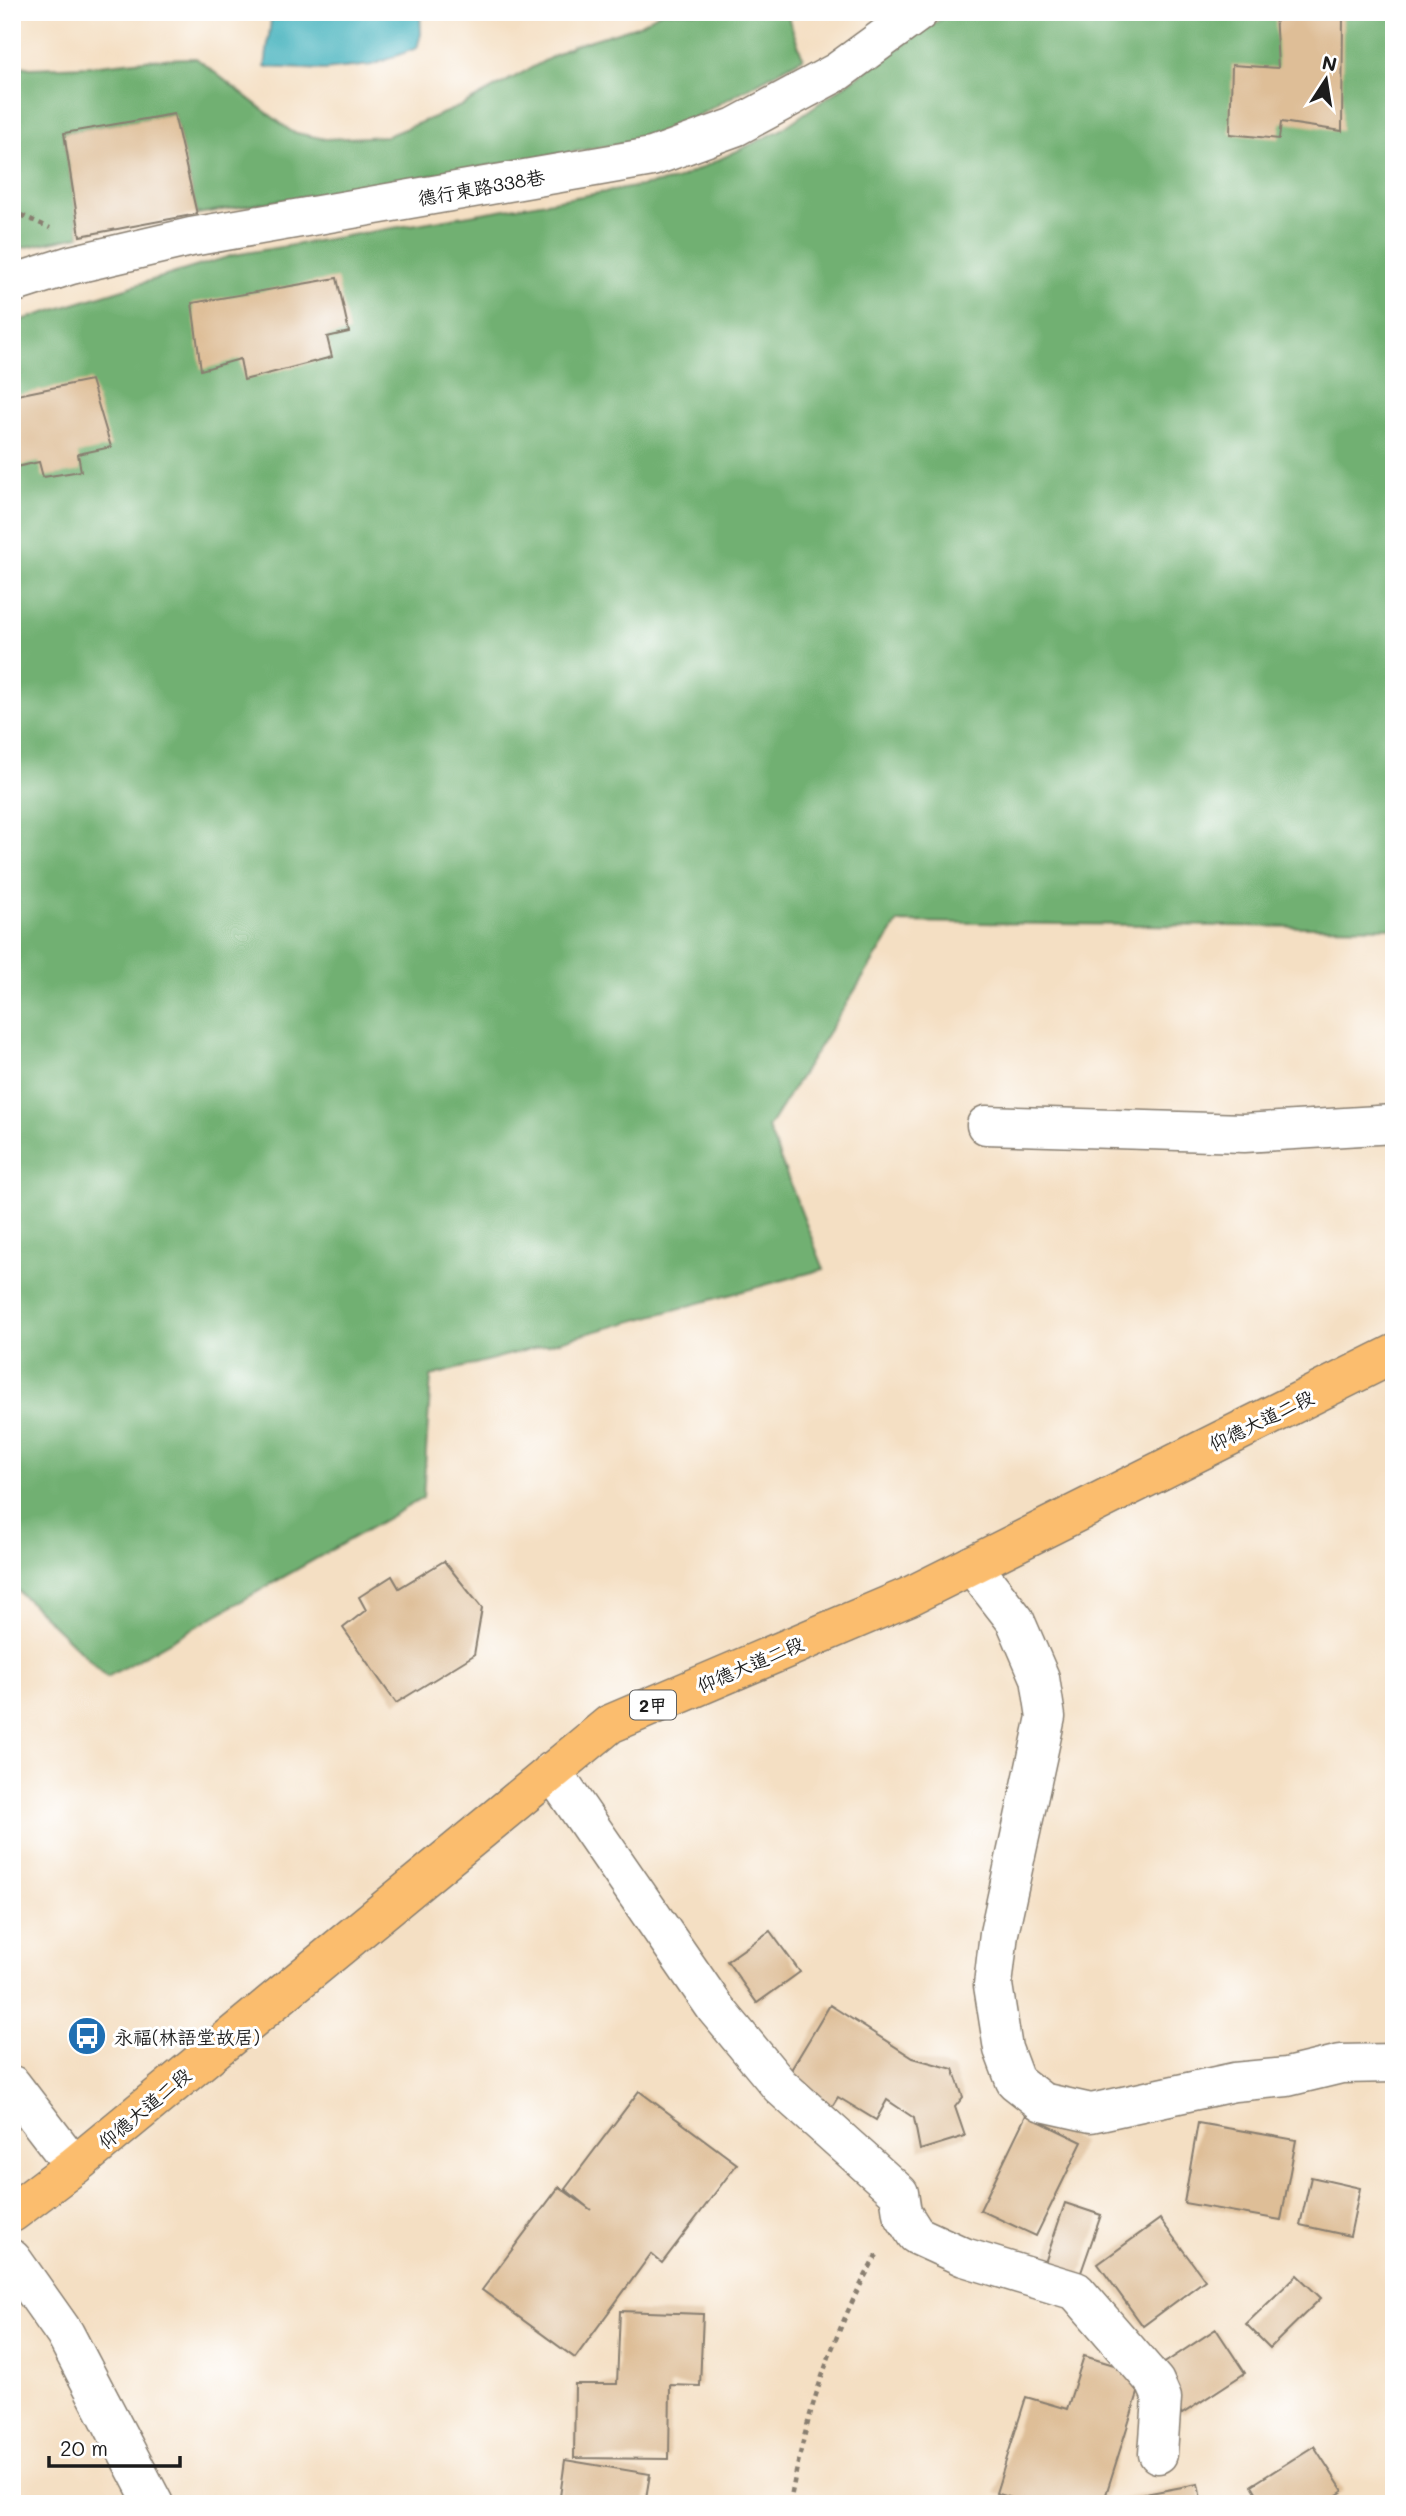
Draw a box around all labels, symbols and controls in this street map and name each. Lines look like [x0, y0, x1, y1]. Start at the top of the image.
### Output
north arrow [1290, 46, 1360, 116]
text: N [1320, 49, 1339, 77]
street label: 德行東路338巷 [415, 164, 547, 210]
street label: 仰德大道二段 [1204, 1384, 1318, 1456]
street label: 仰德大道二段 [693, 1630, 807, 1698]
road number: 2甲 [630, 1690, 676, 1720]
bus stop icon: 永福(林語堂故居) [66, 2015, 108, 2057]
place label: 永福(林語堂故居) [114, 2024, 260, 2049]
street label: 仰德大道二段 [92, 2062, 196, 2154]
scale bar [49, 2425, 180, 2469]
text: 20 m [60, 2434, 108, 2461]

